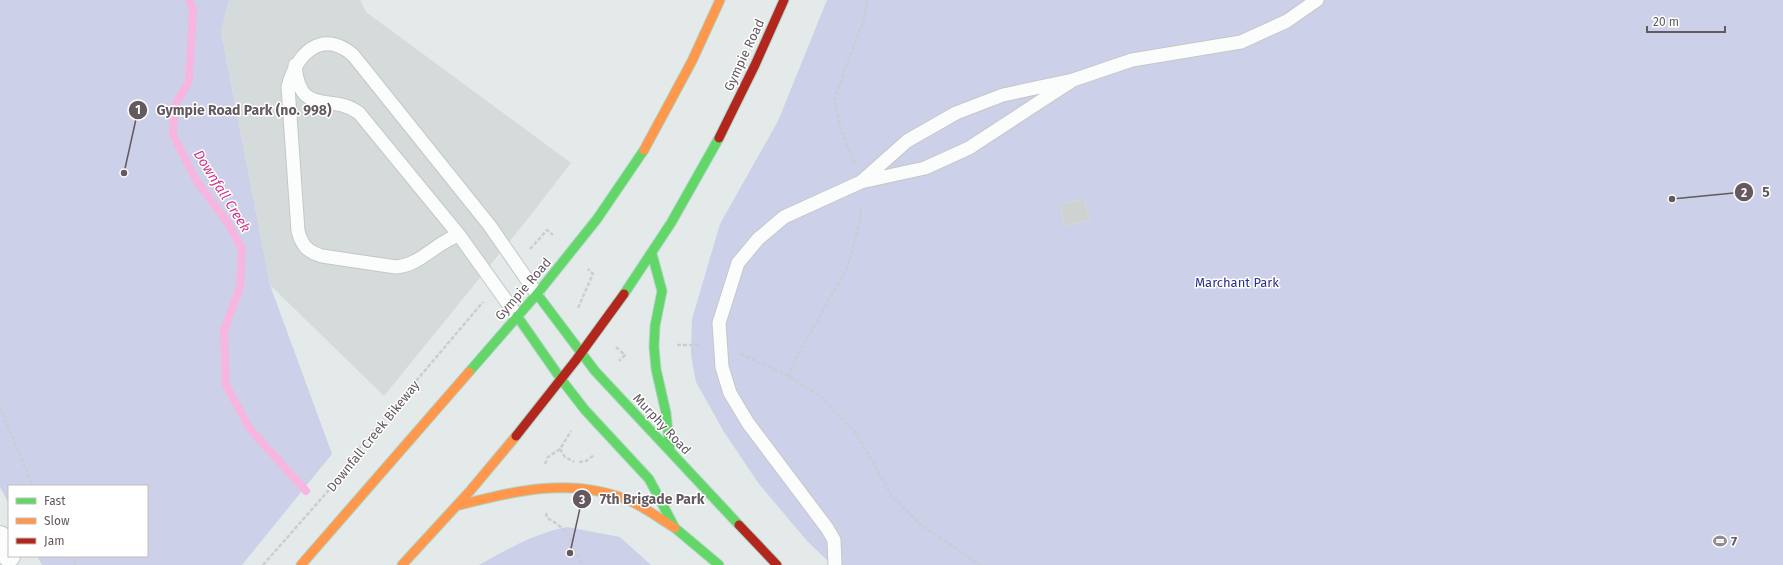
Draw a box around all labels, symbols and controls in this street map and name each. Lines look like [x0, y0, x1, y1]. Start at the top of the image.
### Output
scale bar [1647, 8, 1725, 34]
text: 20 m [1653, 15, 1679, 29]
street label: Gympie Road [721, 17, 767, 93]
callout: Gympie Road Park (no. 998) [128, 97, 339, 123]
text: Gympie Road Park (no. 998) [156, 102, 332, 119]
text: 1 [135, 103, 141, 117]
water label: Downfall Creek [190, 147, 254, 236]
callout: 5 [1734, 179, 1778, 205]
text: 5 [1762, 184, 1770, 201]
text: 2 [1741, 186, 1747, 200]
street label: Gympie Road [492, 255, 554, 323]
park label: Marchant Park [1195, 275, 1279, 290]
street label: Downfall Creek Bikeway [324, 377, 423, 495]
street label: Murphy Road [630, 390, 694, 458]
legend [8, 485, 148, 557]
callout: 7th Brigade Park [572, 486, 713, 512]
text: 7th Brigade Park [600, 491, 705, 508]
text: 3 [578, 493, 585, 507]
text: Fast [44, 494, 66, 508]
text: Slow [44, 514, 70, 528]
sports icon: 7 [1712, 533, 1728, 549]
text: Jam [44, 534, 64, 548]
place label: 7 [1731, 534, 1737, 549]

